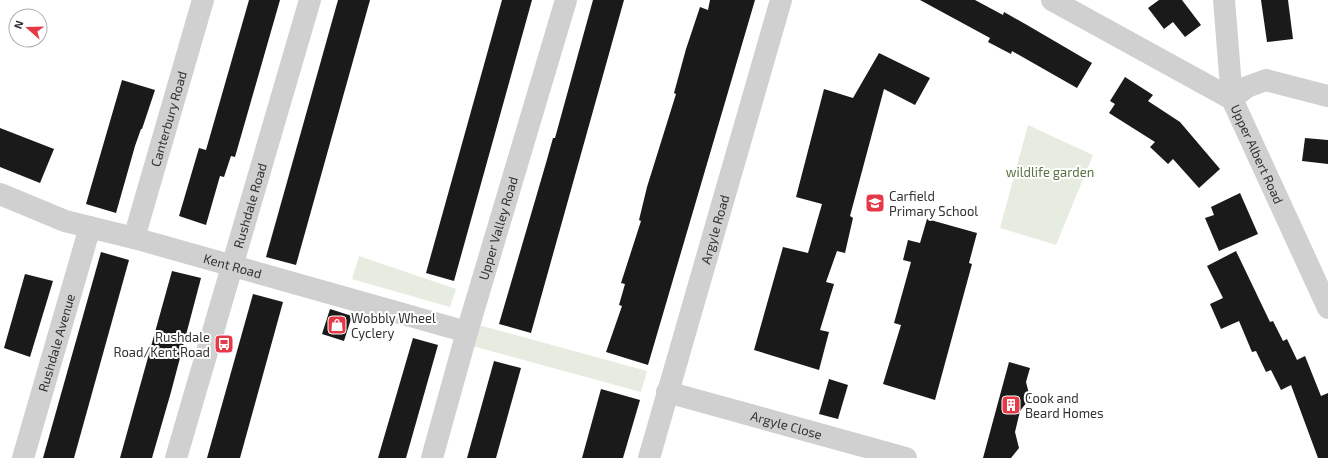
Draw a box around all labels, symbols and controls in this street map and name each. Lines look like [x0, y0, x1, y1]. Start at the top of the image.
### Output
north arrow [8, 8, 48, 48]
text: N [11, 18, 26, 30]
street label: Canterbury Road [147, 69, 190, 169]
street label: Upper Albert Road [1228, 102, 1287, 206]
street label: Rushdale Road [230, 161, 270, 250]
park label: wildlife garden [1006, 164, 1094, 180]
street label: Upper Valley Road [475, 175, 521, 282]
place label: Carfield Primary School [889, 188, 978, 219]
school or university icon: Carfield Primary School [864, 192, 886, 214]
street label: Argyle Road [697, 193, 732, 266]
street label: Kent Road [202, 250, 264, 282]
street label: Rushdale Avenue [35, 292, 78, 394]
place label: Wobbly Wheel Cyclery [351, 310, 436, 341]
shop icon: Wobbly Wheel Cyclery [326, 314, 348, 336]
place label: Rushdale Road/Kent Road [114, 329, 210, 360]
bus stop icon: Rushdale Road/Kent Road [213, 333, 235, 355]
place label: Cook and Beard Homes [1025, 390, 1104, 421]
building icon: Cook and Beard Homes [1000, 394, 1022, 416]
street label: Argyle Close [749, 408, 824, 443]

